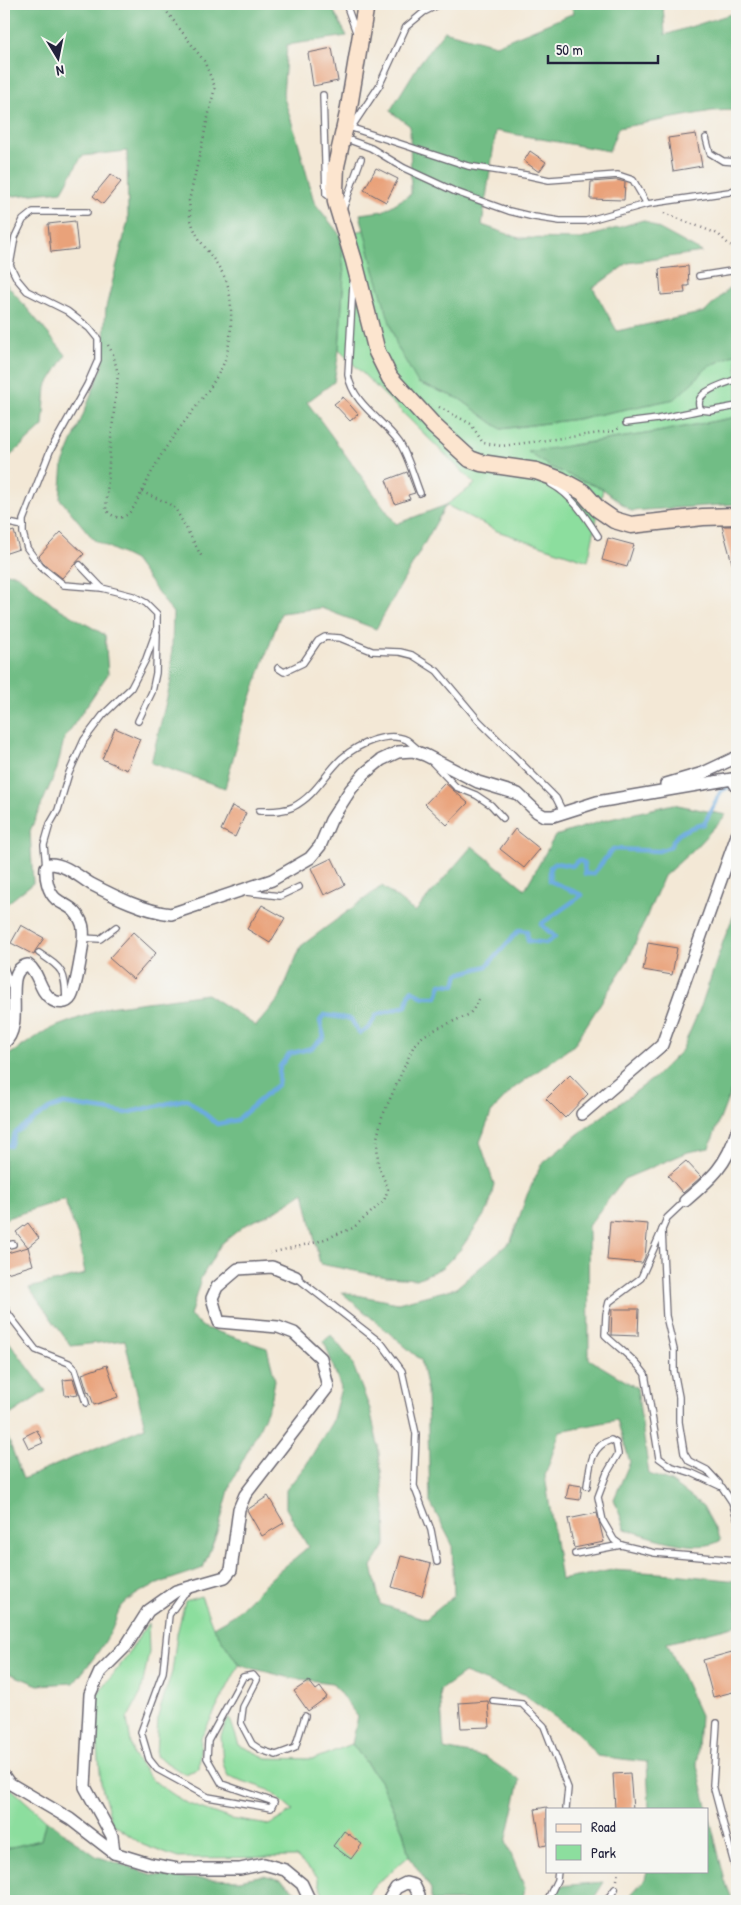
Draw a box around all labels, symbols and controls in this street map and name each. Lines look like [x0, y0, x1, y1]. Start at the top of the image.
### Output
north arrow [32, 32, 82, 82]
scale bar [548, 32, 658, 64]
text: 50 m [556, 39, 583, 60]
text: N [54, 61, 66, 81]
legend [546, 1808, 708, 1872]
text: Road [591, 1816, 616, 1837]
text: Park [591, 1842, 616, 1863]

